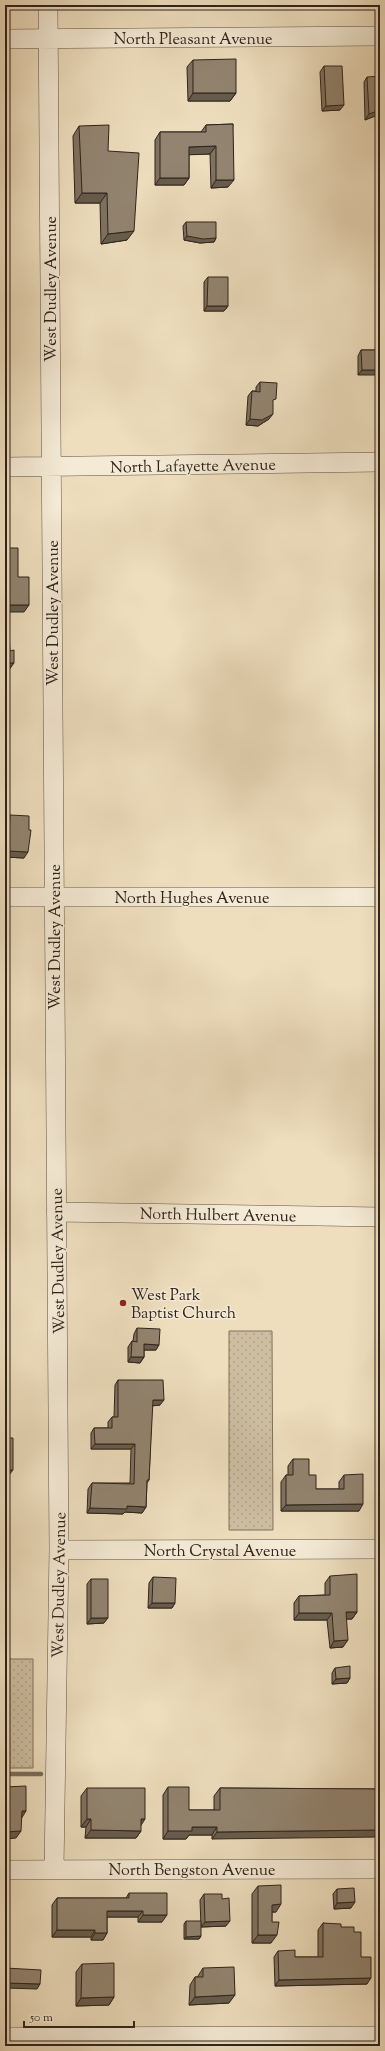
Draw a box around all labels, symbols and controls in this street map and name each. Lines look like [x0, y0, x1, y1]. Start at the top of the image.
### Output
street label: North Pleasant Avenue [113, 29, 273, 52]
street label: West Dudley Avenue [41, 216, 64, 362]
street label: North Lafayette Avenue [110, 455, 276, 480]
street label: West Dudley Avenue [43, 540, 66, 686]
street label: West Dudley Avenue [45, 864, 68, 1010]
street label: North Hughes Avenue [114, 888, 270, 911]
street label: West Dudley Avenue [47, 1188, 72, 1334]
street label: North Hulbert Avenue [139, 1204, 296, 1229]
place label: West Park Baptist Church [131, 1285, 237, 1326]
marker: West Park Baptist Church [118, 1298, 128, 1308]
street label: West Dudley Avenue [48, 1512, 73, 1658]
street label: North Crystal Avenue [144, 1541, 296, 1564]
street label: North Bengston Avenue [108, 1860, 276, 1883]
scale bar [24, 2003, 134, 2029]
text: 50 m [29, 2009, 53, 2027]

